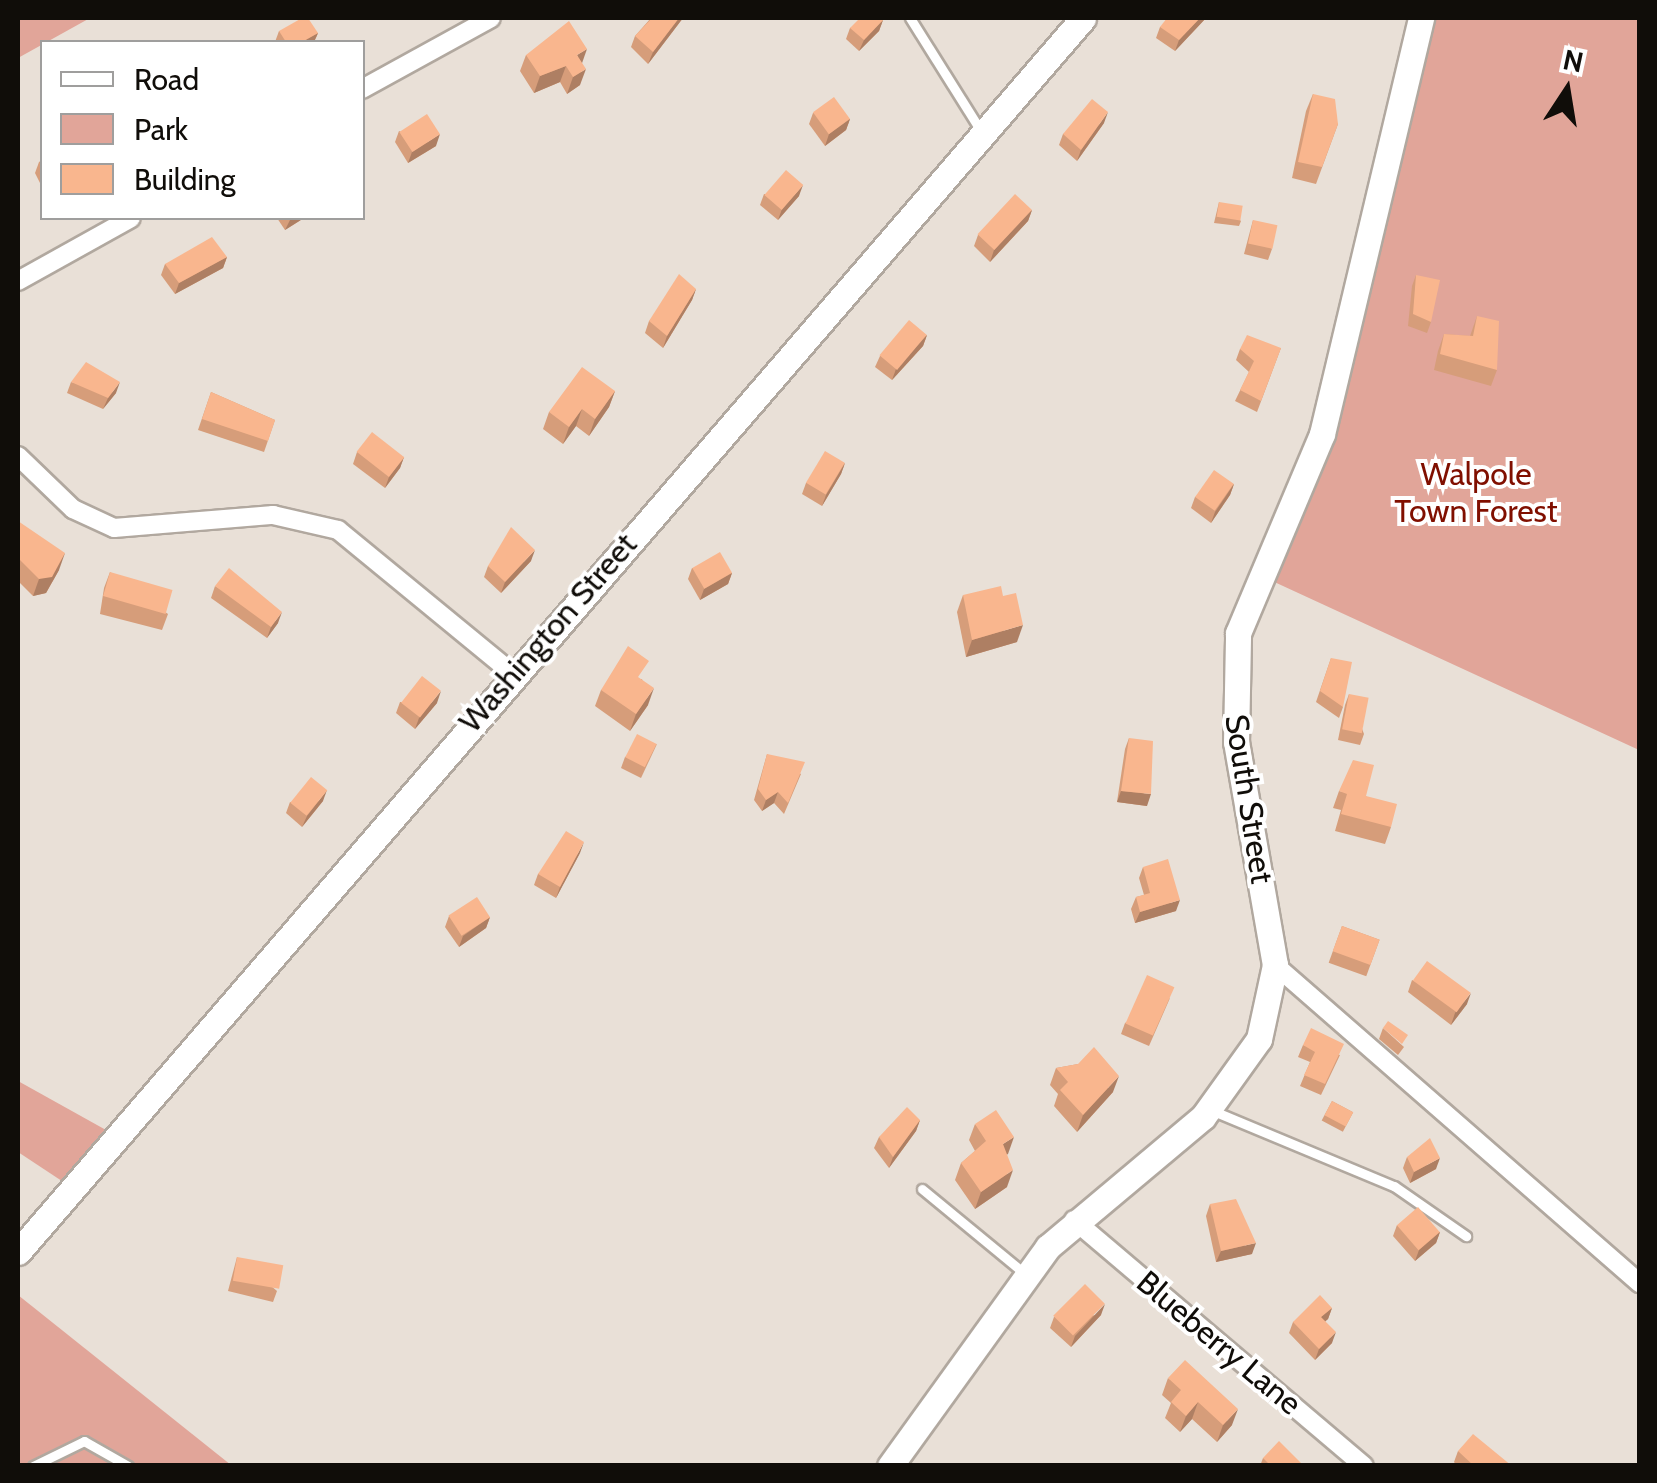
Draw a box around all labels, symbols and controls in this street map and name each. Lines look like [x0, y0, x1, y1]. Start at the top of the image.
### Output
legend [40, 40, 365, 220]
north arrow [1517, 40, 1617, 140]
text: N [1560, 42, 1586, 79]
text: Road [134, 61, 199, 98]
text: Park [134, 111, 188, 148]
text: Building [134, 161, 236, 198]
park label: Walpole Town Forest [1394, 456, 1558, 531]
street label: Washington Street [451, 526, 645, 740]
street label: South Street [1217, 712, 1281, 886]
street label: Blueberry Lane [1129, 1263, 1309, 1423]

